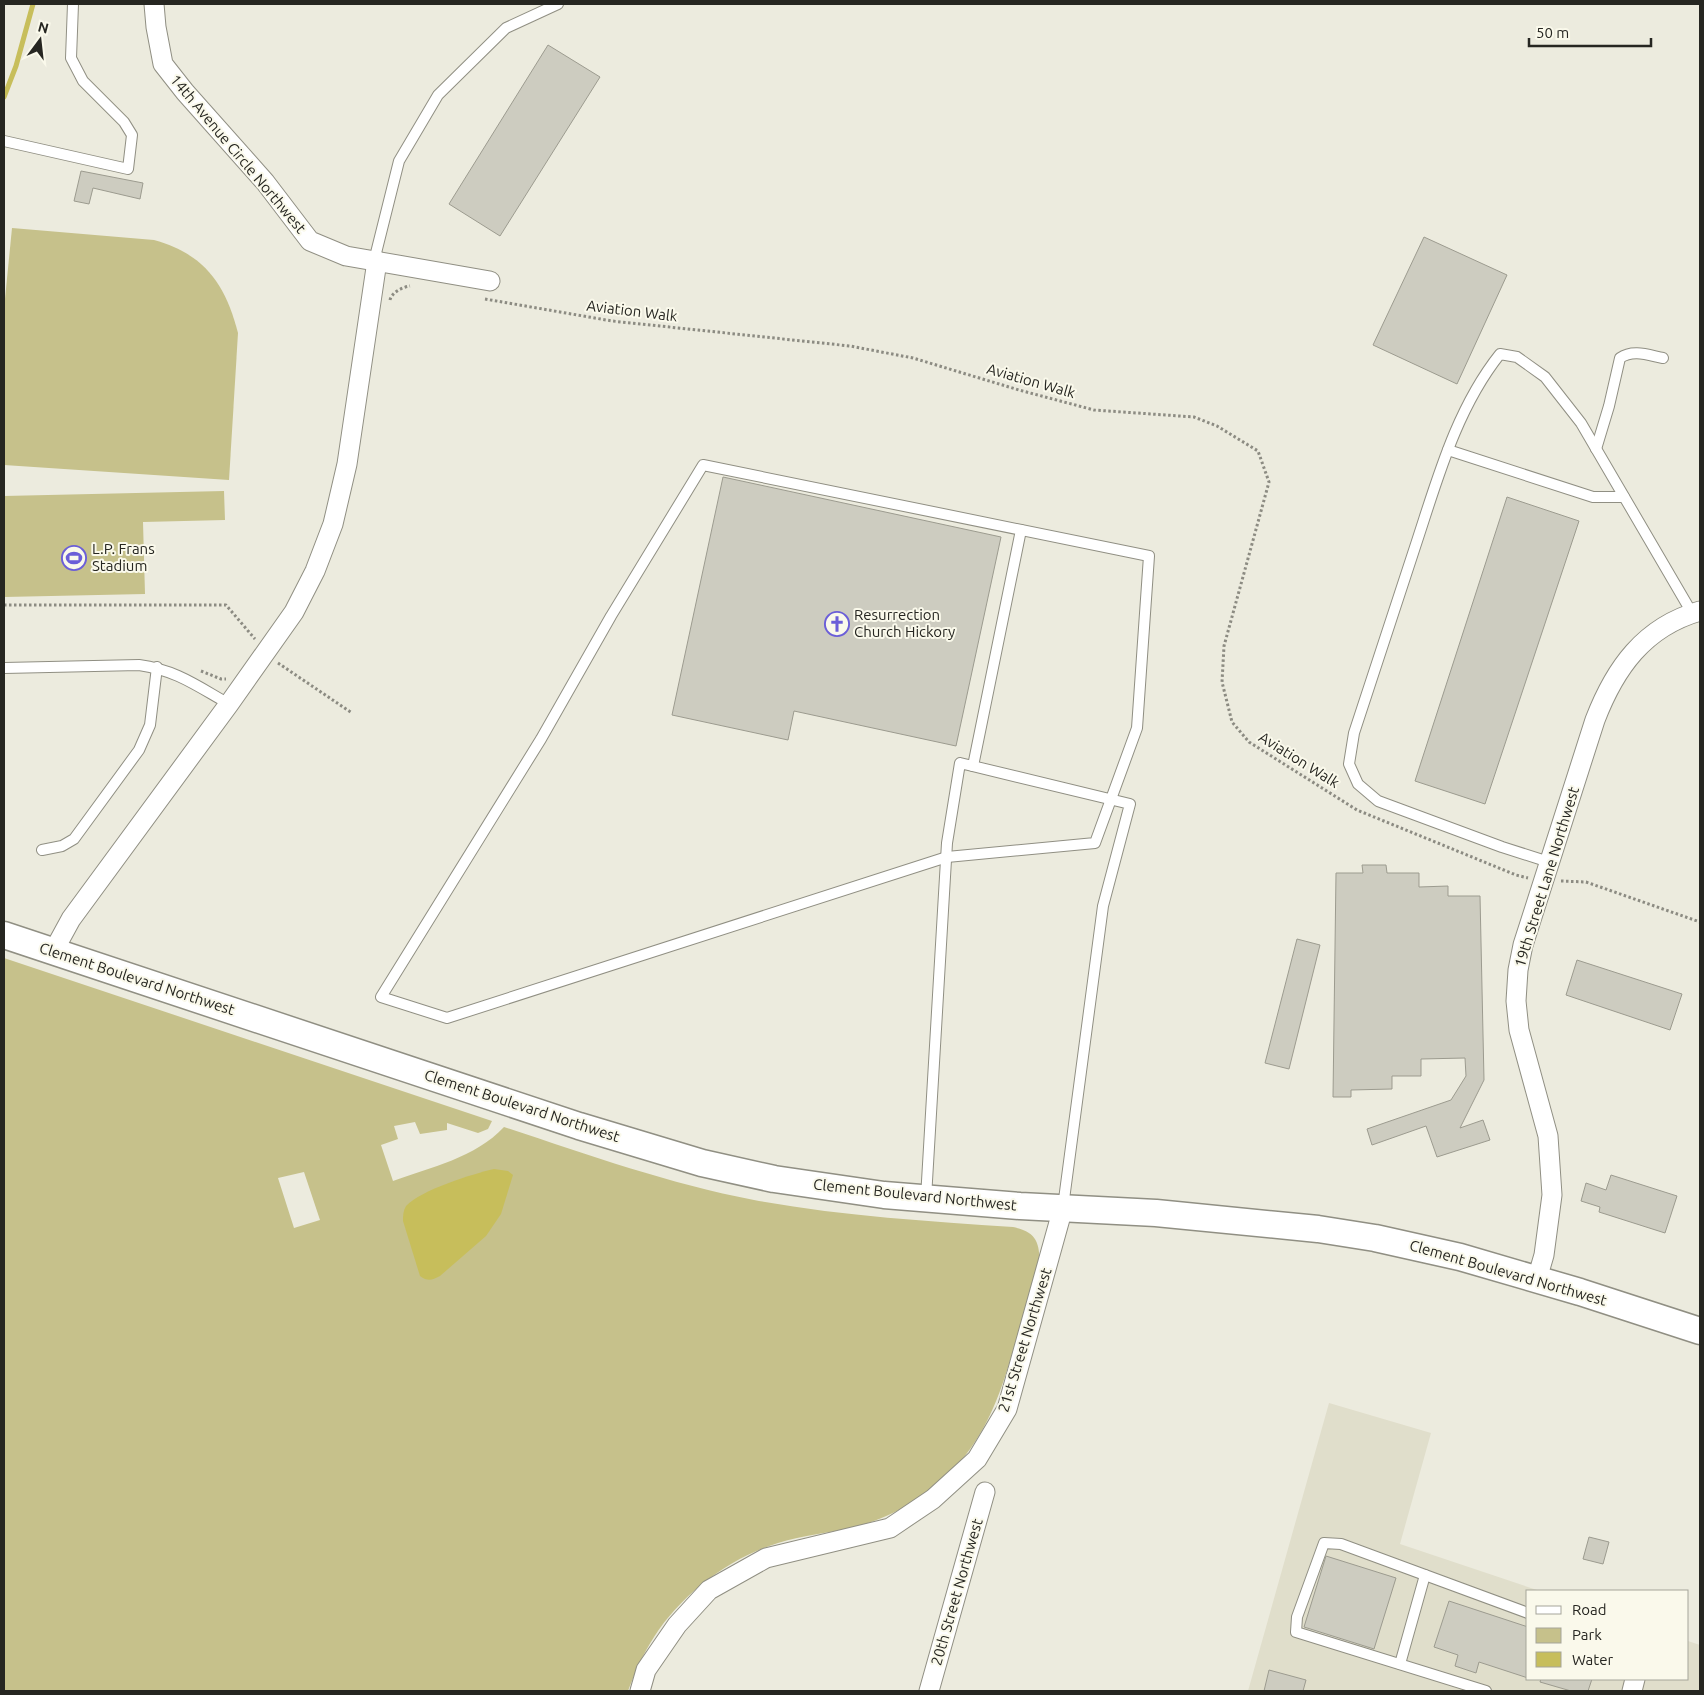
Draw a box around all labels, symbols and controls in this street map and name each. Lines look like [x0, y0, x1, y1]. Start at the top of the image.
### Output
north arrow [15, 15, 65, 65]
scale bar [1529, 15, 1652, 47]
text: N [36, 18, 50, 37]
text: 50 m [1536, 24, 1569, 41]
street label: 14th Avenue Circle Northwest [167, 71, 310, 237]
street label: Aviation Walk [586, 297, 679, 325]
street label: Aviation Walk [985, 360, 1078, 401]
place label: L.P. Frans Stadium [92, 540, 155, 574]
sports icon: L.P. Frans Stadium [61, 545, 87, 571]
place label: Resurrection Church Hickory [854, 606, 955, 640]
church icon: Resurrection Church Hickory [824, 611, 850, 637]
street label: Aviation Walk [1256, 728, 1343, 791]
street label: 19th Street Lane Northwest [1511, 785, 1582, 969]
street label: Clement Boulevard Northwest [37, 939, 237, 1018]
street label: Clement Boulevard Northwest [422, 1066, 622, 1145]
street label: Clement Boulevard Northwest [813, 1175, 1018, 1214]
street label: Clement Boulevard Northwest [1408, 1236, 1609, 1309]
street label: 21st Street Northwest [994, 1266, 1055, 1414]
street label: 20th Street Northwest [927, 1516, 986, 1667]
legend [1526, 1590, 1689, 1680]
text: Road [1572, 1601, 1607, 1618]
text: Park [1572, 1626, 1602, 1643]
text: Water [1572, 1651, 1613, 1668]

